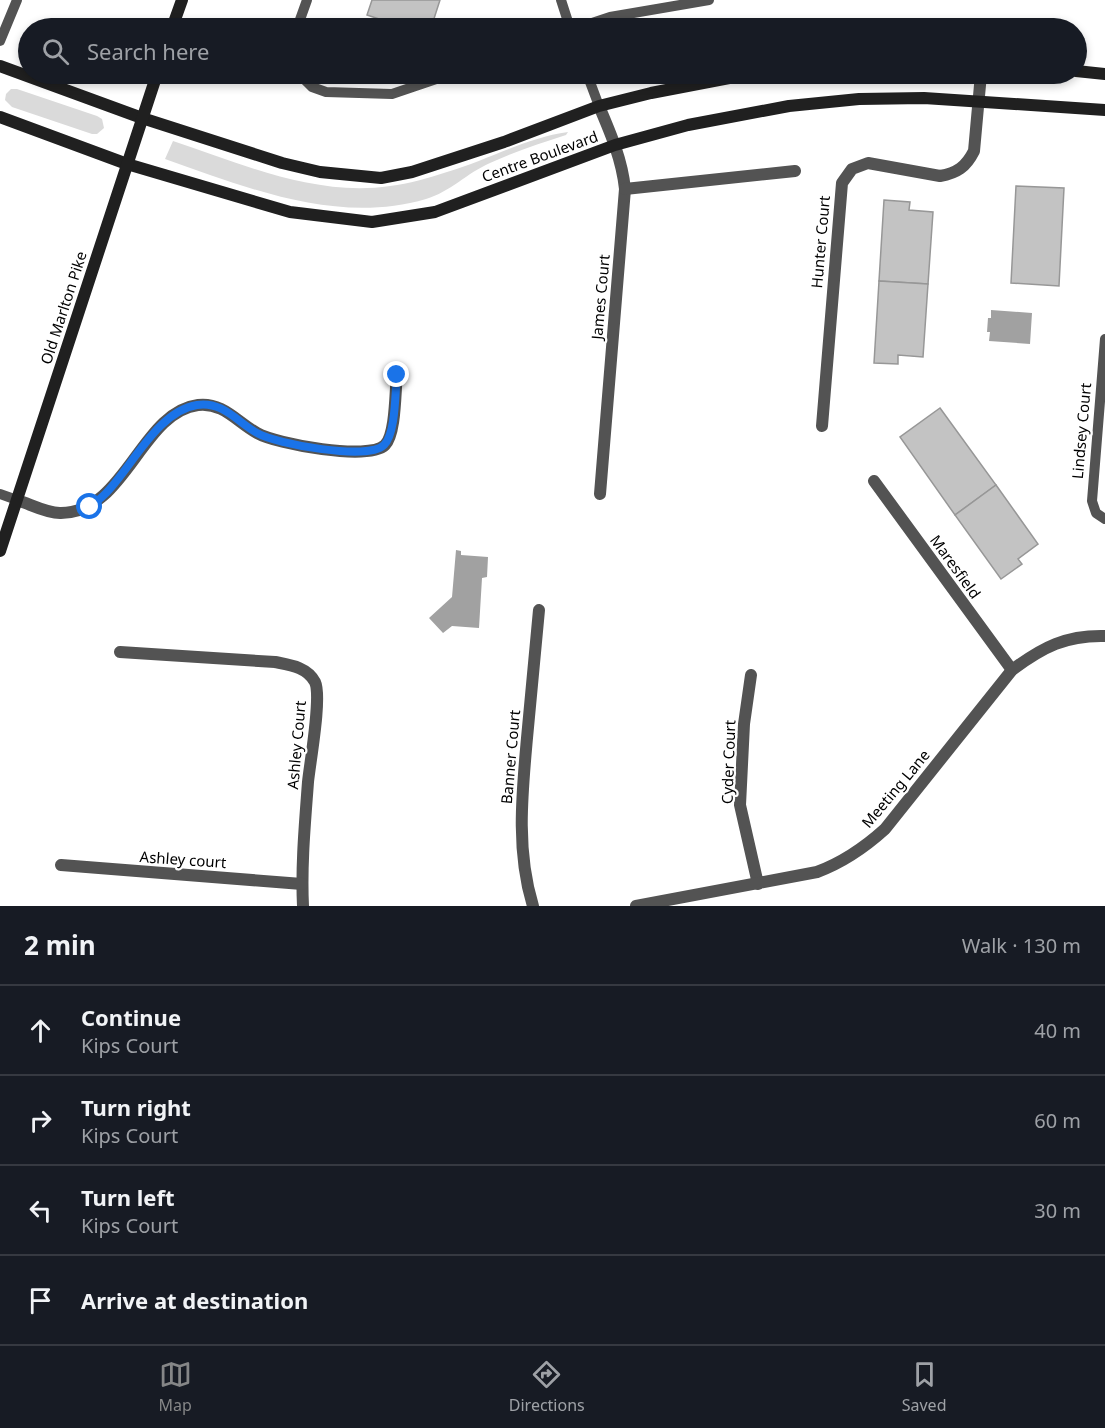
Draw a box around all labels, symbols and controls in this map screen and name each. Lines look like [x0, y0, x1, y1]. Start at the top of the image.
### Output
search box [18, 18, 1087, 84]
icon: search [39, 35, 72, 68]
text: Search here [87, 36, 209, 66]
street label: Centre Boulevard [479, 126, 600, 186]
street label: Hunter Court [806, 194, 834, 289]
street label: Old Marlton Pike [35, 249, 91, 367]
street label: James Court [586, 253, 614, 342]
route end [383, 361, 409, 387]
street label: Lindsey Court [1067, 381, 1095, 480]
route start [76, 493, 102, 519]
street label: Maresfield [926, 531, 986, 602]
street label: Ashley Court [282, 699, 310, 790]
street label: Banner Court [496, 708, 524, 805]
street label: Cyder Court [717, 719, 739, 804]
street label: Meeting Lane [857, 745, 934, 832]
street label: Ashley court [139, 846, 228, 872]
text: 2 min [24, 927, 96, 963]
text: Walk · 130 m [962, 932, 1081, 959]
text: Continue [81, 1002, 181, 1032]
icon: ahead [24, 1014, 57, 1047]
text: 40 m [1034, 1017, 1081, 1044]
text: Kips Court [81, 1032, 178, 1059]
text: Turn right [81, 1092, 191, 1122]
icon: right [24, 1104, 57, 1137]
text: 60 m [1034, 1107, 1081, 1134]
text: Kips Court [81, 1122, 178, 1149]
text: Turn left [81, 1182, 175, 1212]
icon: left [24, 1194, 57, 1227]
text: 30 m [1034, 1197, 1081, 1224]
text: Kips Court [81, 1212, 178, 1239]
icon: arrive [24, 1284, 57, 1317]
text: Arrive at destination [81, 1285, 308, 1315]
tab: Map [158, 1358, 192, 1416]
tab: Directions [509, 1358, 585, 1416]
tab: Saved [902, 1358, 946, 1416]

